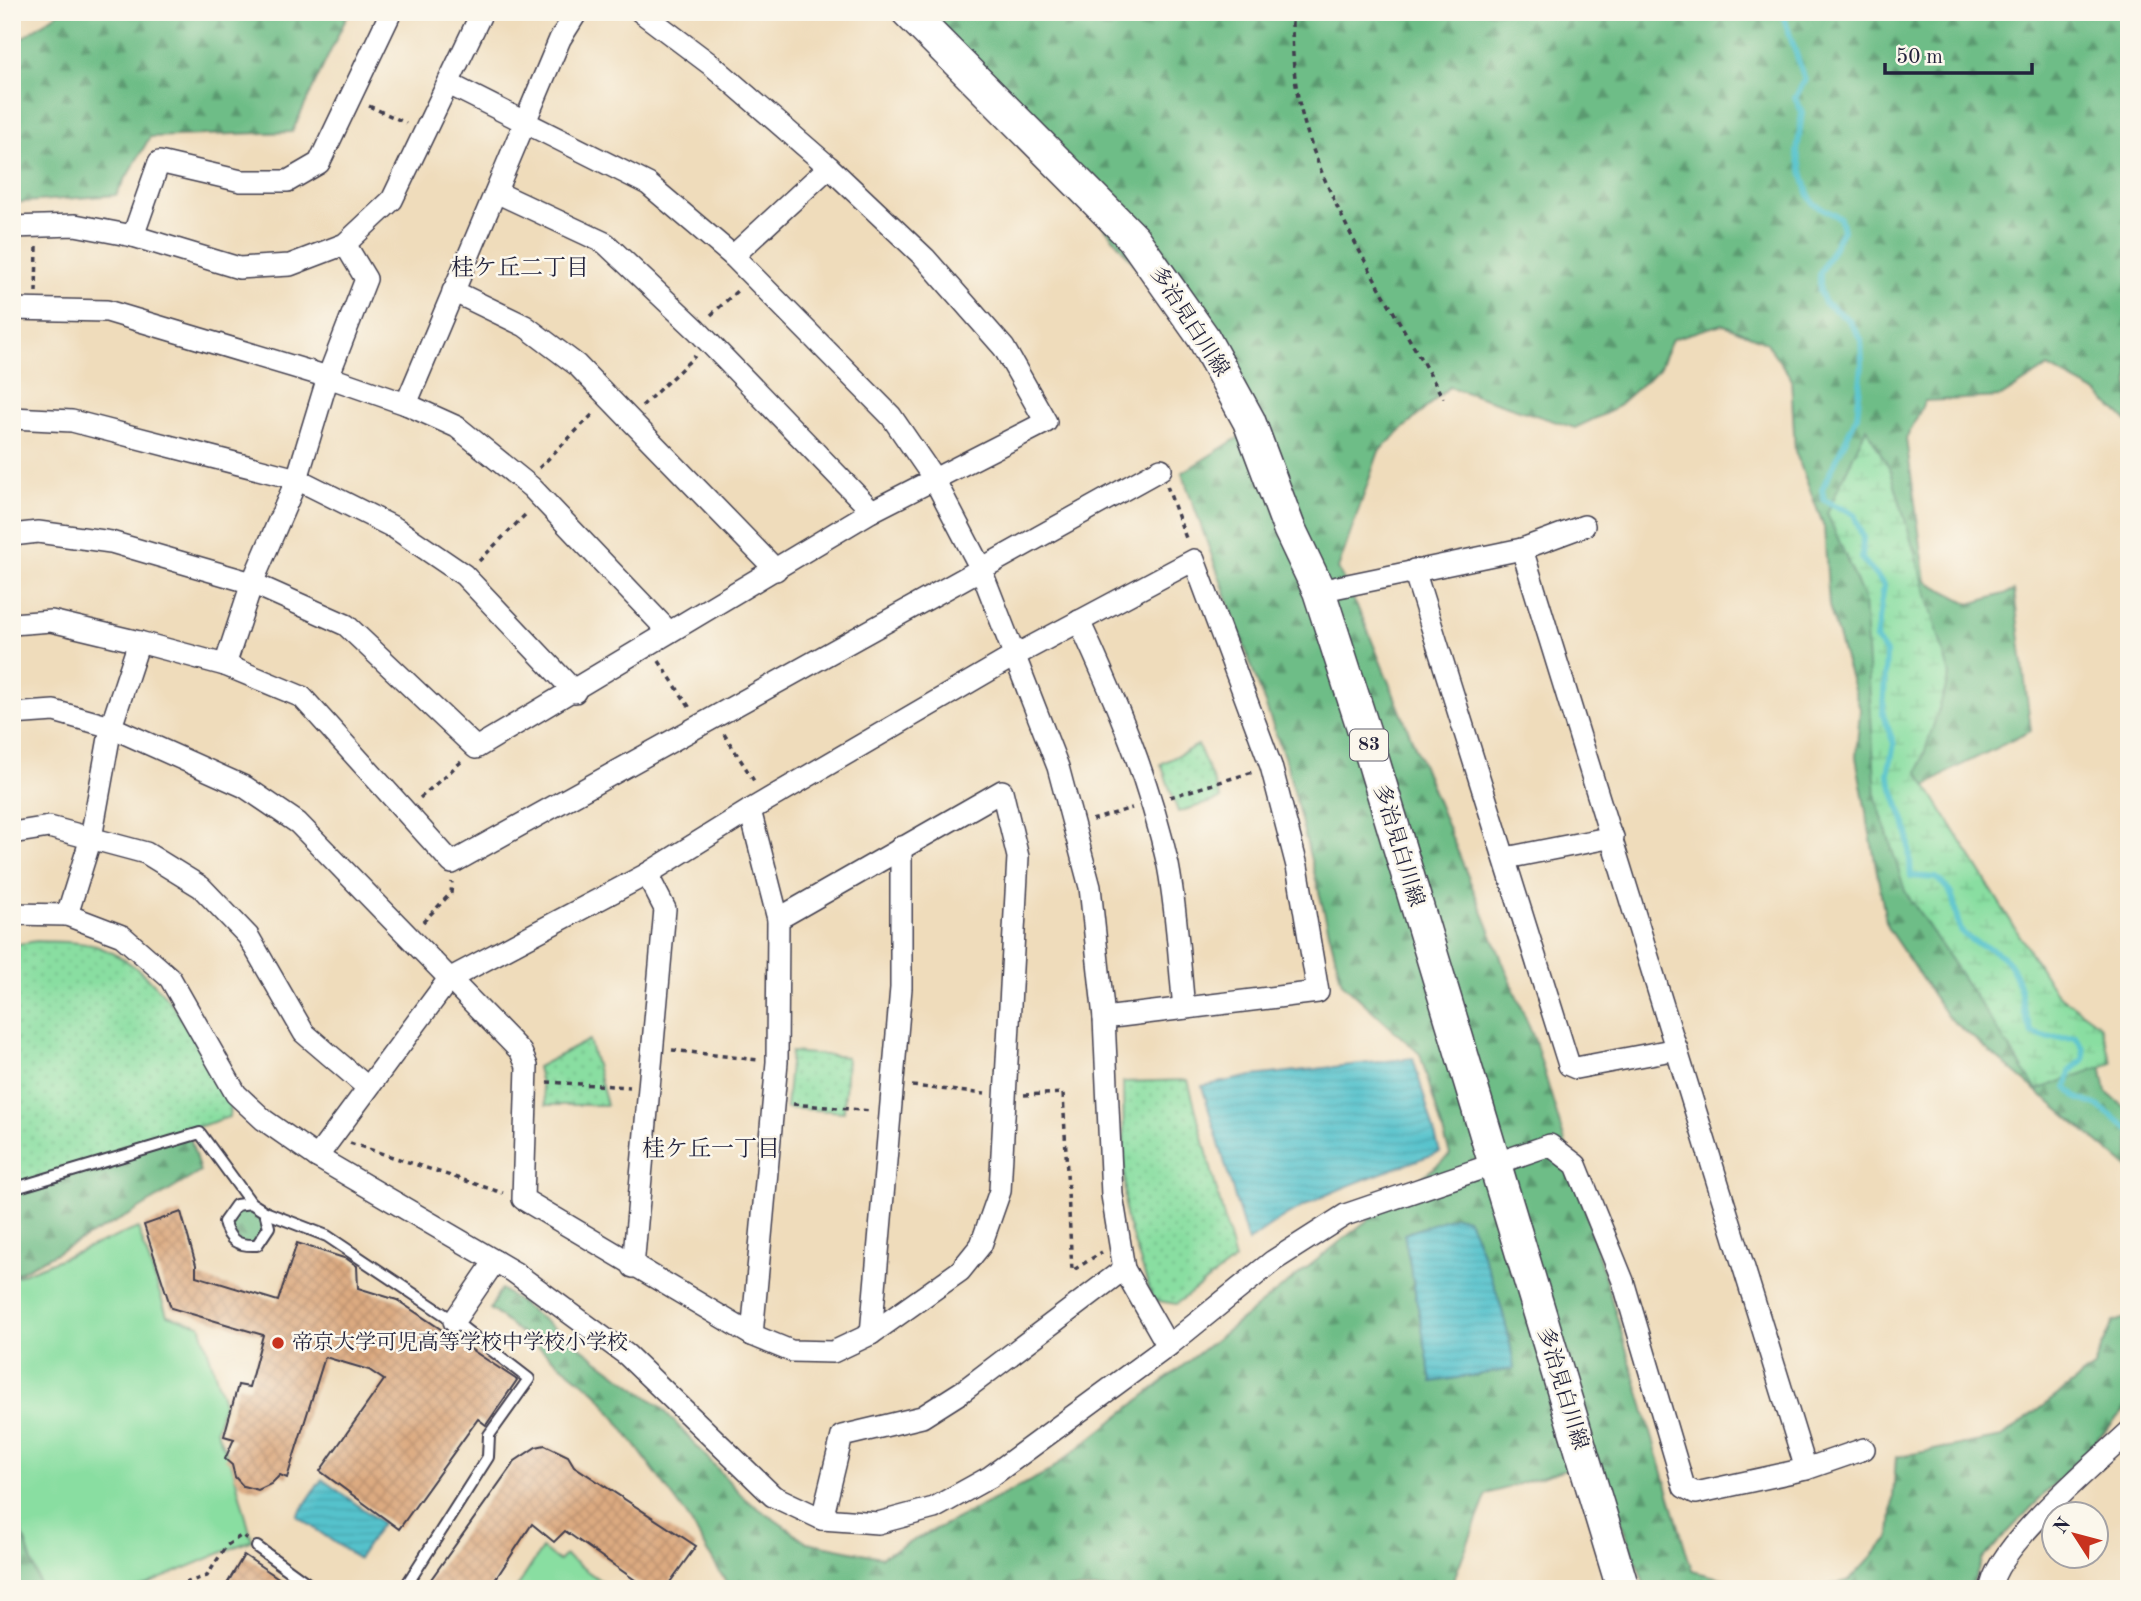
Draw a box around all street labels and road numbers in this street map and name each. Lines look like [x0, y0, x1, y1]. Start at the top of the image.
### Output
street label: 多治見白川線 [1146, 262, 1234, 381]
road number: 83 [1350, 730, 1388, 760]
street label: 多治見白川線 [1370, 782, 1428, 909]
street label: 多治見白川線 [1534, 1325, 1592, 1452]

